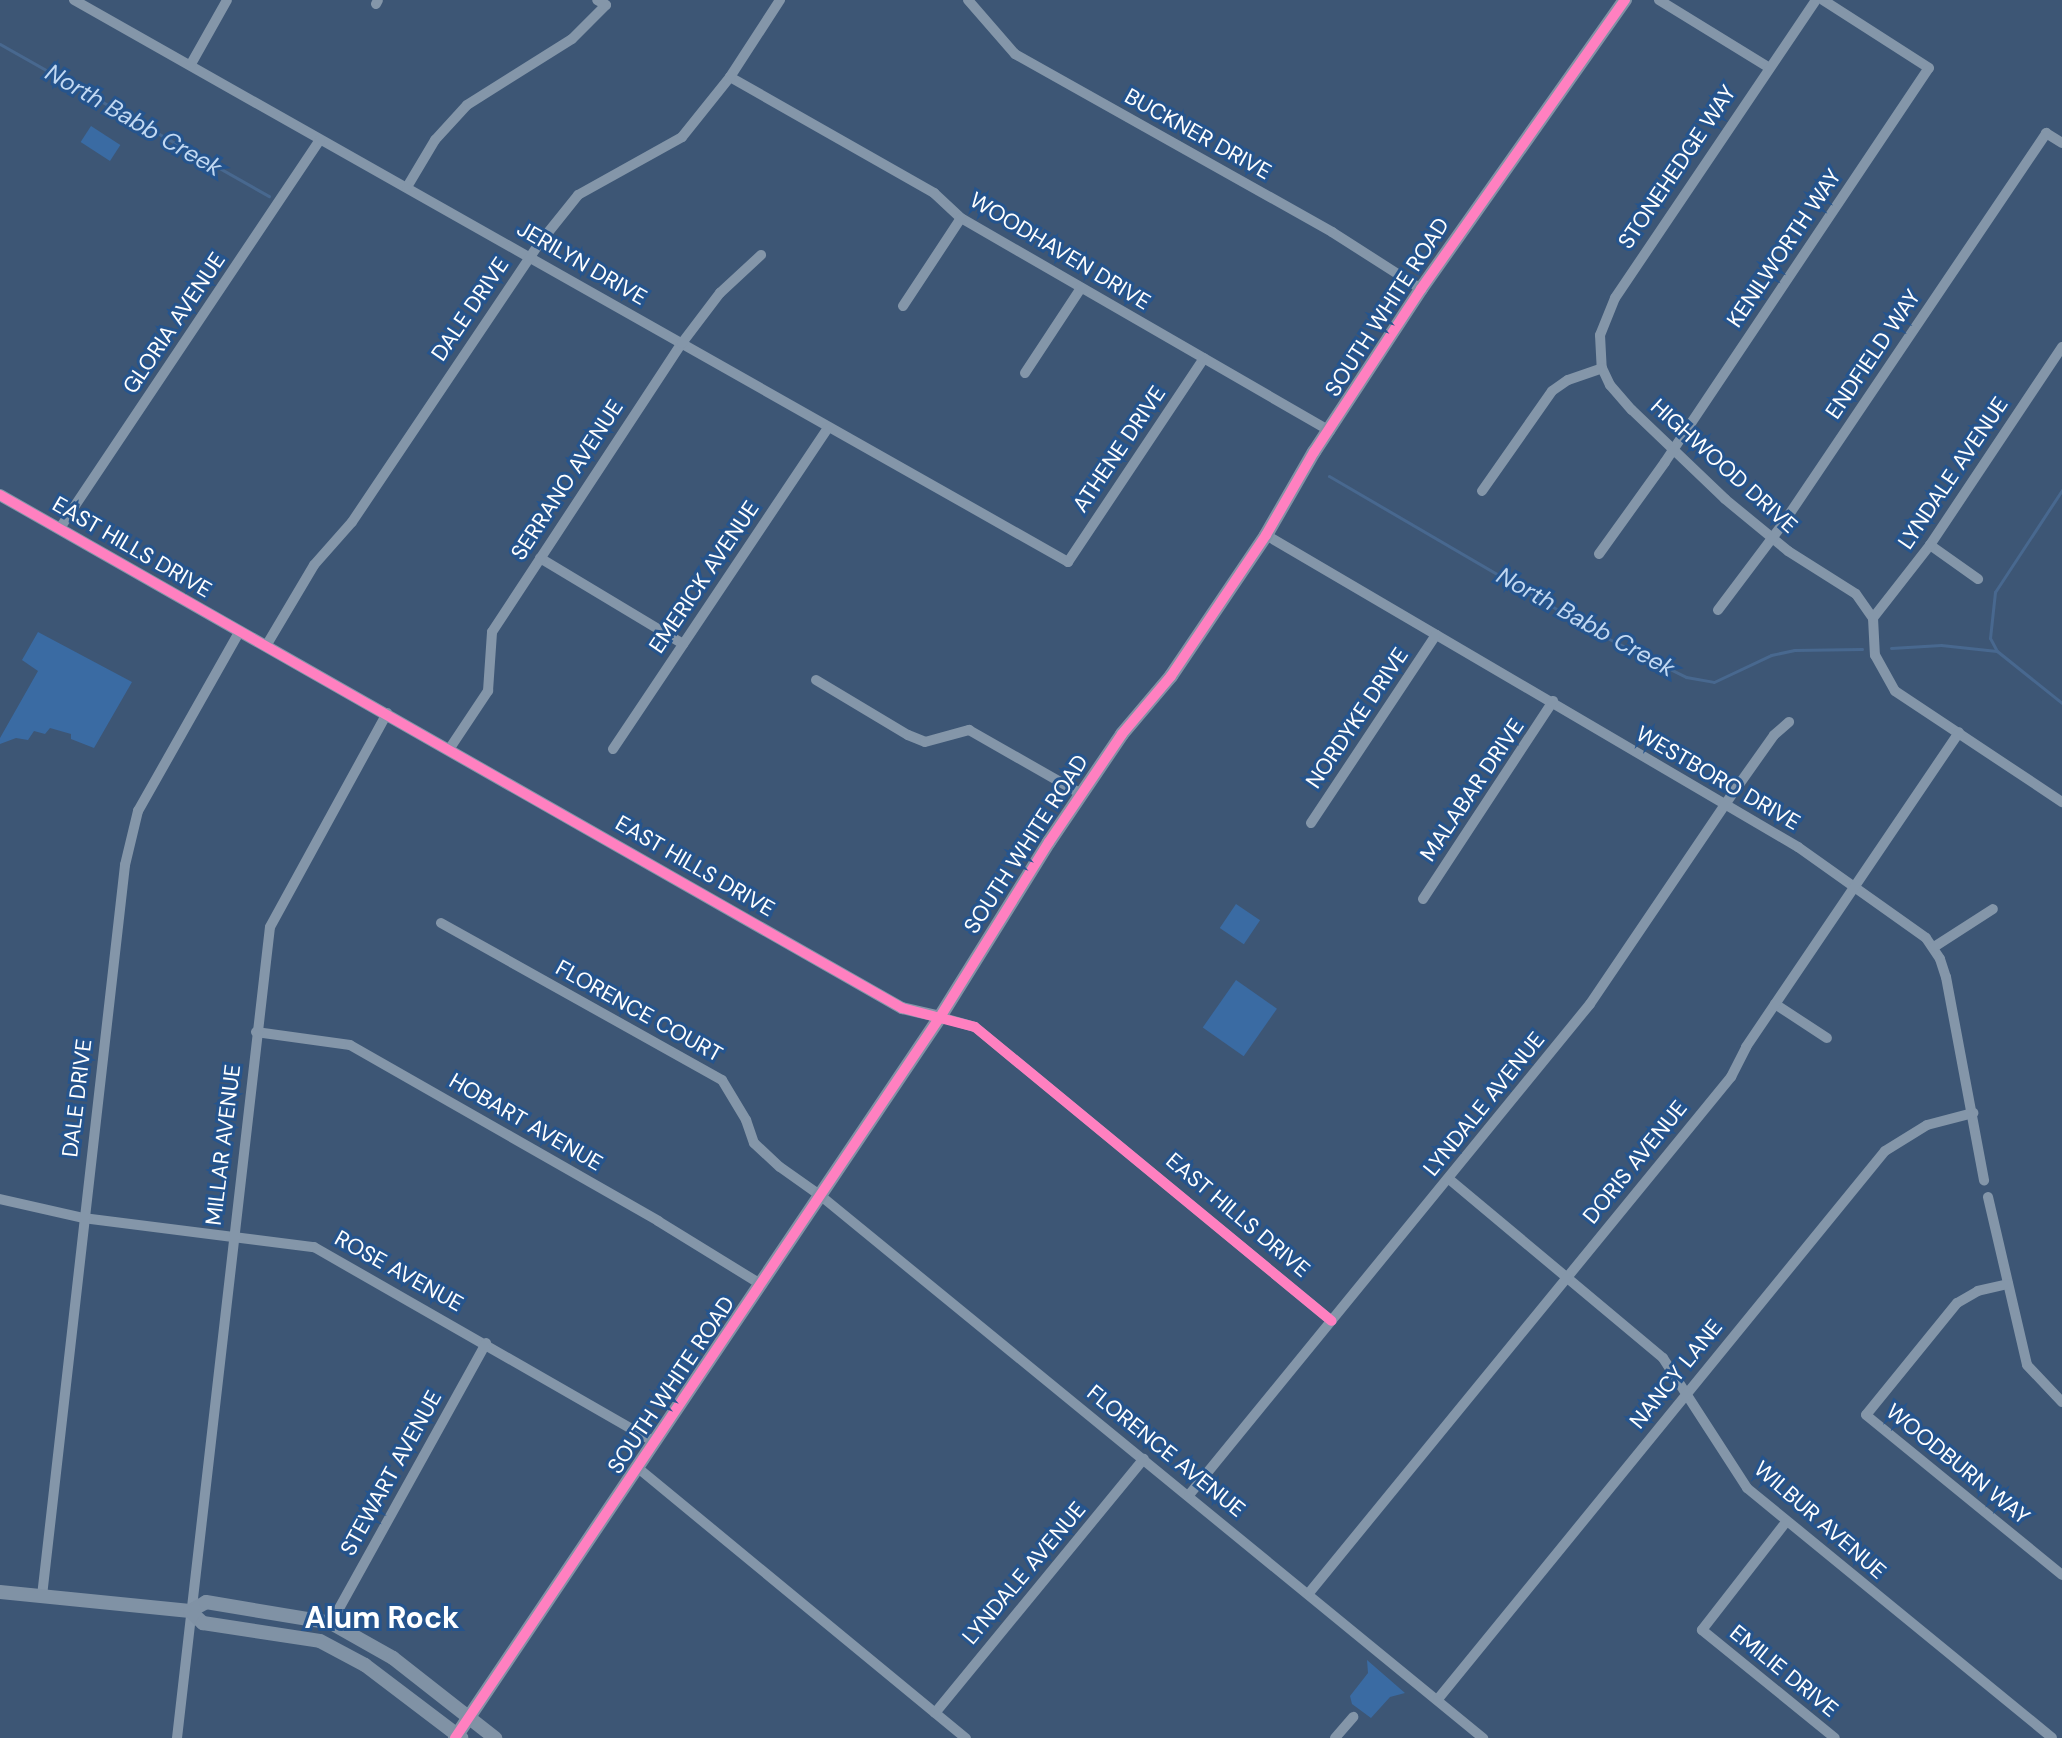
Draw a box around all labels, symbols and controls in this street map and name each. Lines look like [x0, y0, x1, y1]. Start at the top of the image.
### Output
water label: North Babb Creek [40, 58, 228, 182]
street label: STONEHEDGE WAY [1612, 80, 1742, 254]
street label: BUCKNER DRIVE [1120, 83, 1276, 185]
street label: KENILWORTH WAY [1721, 164, 1847, 332]
street label: WOODHAVEN DRIVE [965, 187, 1155, 315]
street label: SOUTH WHITE ROAD [1319, 213, 1455, 401]
street label: JERILYN DRIVE [512, 215, 652, 311]
street label: GLORIA AVENUE [117, 248, 231, 398]
street label: DALE DRIVE [426, 252, 514, 366]
street label: ENDFIELD WAY [1820, 284, 1926, 424]
street label: ATHENE DRIVE [1067, 381, 1171, 517]
street label: LYNDALE AVENUE [1892, 392, 2014, 554]
street label: HIGHWOOD DRIVE [1645, 393, 1803, 539]
street label: SERRANO AVENUE [505, 395, 629, 565]
street label: EAST HILLS DRIVE [48, 491, 216, 603]
street label: EMERICK AVENUE [643, 496, 765, 658]
water label: North Babb Creek [1492, 561, 1680, 683]
street label: NORDYKE DRIVE [1300, 643, 1414, 793]
street label: MALABAR DRIVE [1415, 714, 1529, 866]
street label: WESTBORO DRIVE [1631, 720, 1805, 836]
street label: SOUTH WHITE ROAD [958, 750, 1094, 938]
street label: EAST HILLS DRIVE [611, 810, 779, 922]
street label: FLORENCE COURT [551, 954, 727, 1068]
street label: LYNDALE AVENUE [1418, 1027, 1550, 1181]
street label: DALE DRIVE [57, 1037, 97, 1159]
street label: MILLAR AVENUE [200, 1063, 246, 1227]
street label: HOBART AVENUE [445, 1067, 607, 1177]
street label: DORIS AVENUE [1577, 1095, 1693, 1229]
street label: EAST HILLS DRIVE [1161, 1147, 1315, 1283]
street label: ROSE AVENUE [330, 1225, 468, 1317]
street label: SOUTH WHITE ROAD [602, 1291, 740, 1479]
street label: NANCY LANE [1624, 1314, 1728, 1434]
street label: FLORENCE AVENUE [1082, 1379, 1250, 1523]
street label: STEWART AVENUE [335, 1386, 447, 1560]
street label: WOODBURN WAY [1881, 1398, 2035, 1530]
street label: WILBUR AVENUE [1749, 1455, 1891, 1585]
street label: LYNDALE AVENUE [957, 1497, 1091, 1649]
district label: Alum Rock [305, 1600, 459, 1636]
street label: EMILIE DRIVE [1725, 1619, 1843, 1723]

